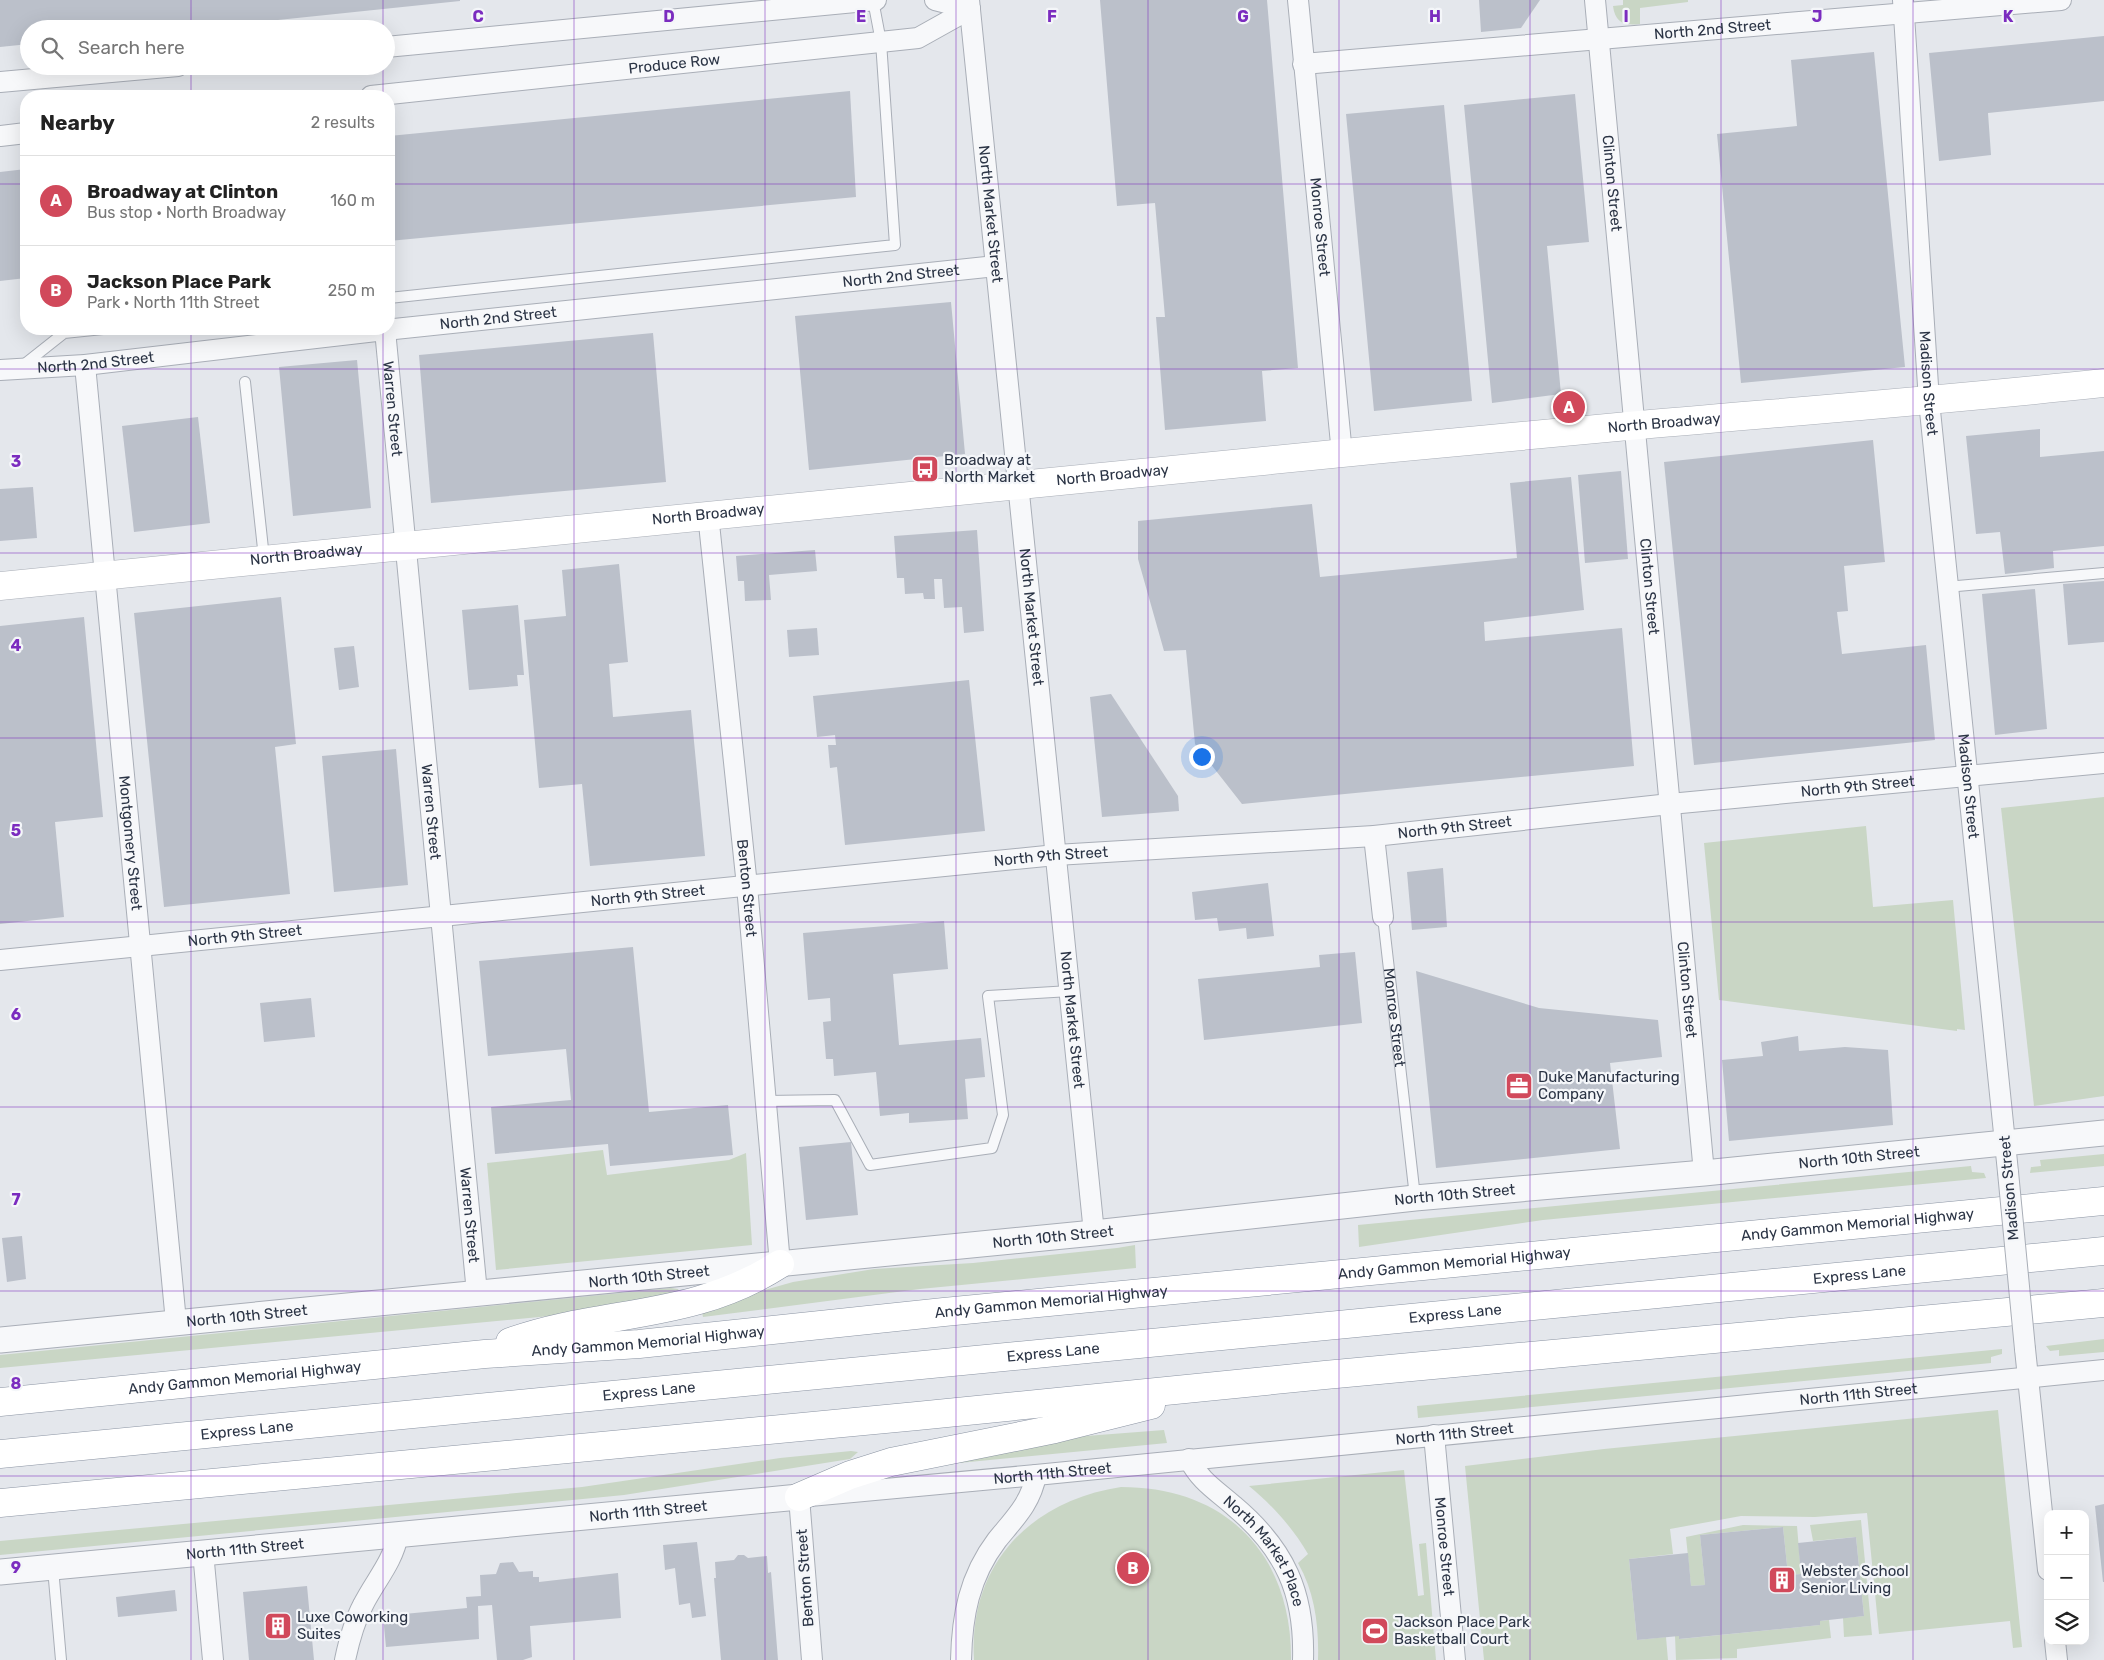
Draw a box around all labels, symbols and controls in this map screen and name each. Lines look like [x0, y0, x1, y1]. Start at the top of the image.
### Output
text: C [472, 7, 484, 26]
text: D [663, 7, 675, 26]
text: E [856, 7, 866, 26]
text: F [1047, 7, 1057, 26]
text: G [1237, 7, 1249, 26]
text: H [1429, 7, 1441, 26]
text: I [1623, 7, 1629, 26]
text: J [1812, 7, 1822, 26]
text: K [2003, 7, 2014, 26]
street label: North 2nd Street [1653, 16, 1772, 43]
search box [20, 20, 395, 75]
icon: search [38, 34, 66, 62]
text: Search here [78, 36, 185, 59]
street label: Produce Row [627, 50, 721, 78]
text: Nearby [40, 110, 115, 135]
text: 2 results [311, 113, 375, 132]
street label: Clinton Street [1599, 134, 1625, 232]
street label: North Market Street [975, 144, 1007, 284]
street label: Monroe Street [1306, 177, 1334, 277]
text: Broadway at Clinton [87, 180, 278, 203]
text: A [50, 191, 62, 210]
text: 160 m [330, 191, 375, 210]
text: Bus stop · North Broadway [87, 203, 286, 222]
street label: North 2nd Street [842, 261, 960, 291]
text: Jackson Place Park [87, 270, 271, 293]
text: B [50, 281, 62, 300]
text: 250 m [328, 281, 375, 300]
text: Park · North 11th Street [87, 293, 259, 312]
street label: North 2nd Street [439, 303, 558, 333]
street label: Madison Street [1915, 330, 1942, 437]
street label: North 2nd Street [37, 348, 155, 377]
street label: Warren Street [379, 360, 406, 457]
pin: A [1553, 388, 1585, 426]
street label: North Broadway [1607, 409, 1721, 437]
place label: Broadway at North Market [944, 451, 1035, 486]
text: 3 [11, 452, 21, 471]
bus stop icon: Broadway at North Market [910, 454, 940, 484]
street label: North Broadway [1055, 461, 1170, 489]
street label: North Broadway [651, 500, 766, 529]
street label: Clinton Street [1636, 537, 1663, 636]
street label: North Broadway [249, 540, 364, 569]
street label: North Market Street [1016, 547, 1047, 687]
text: 4 [11, 636, 22, 655]
street label: Madison Street [1954, 733, 1983, 840]
your location [1189, 744, 1215, 770]
street label: Warren Street [418, 763, 445, 860]
street label: North 9th Street [1800, 772, 1916, 801]
street label: Montgomery Street [115, 775, 146, 911]
street label: North 9th Street [1397, 812, 1513, 842]
text: 5 [11, 821, 21, 840]
street label: Benton Street [733, 838, 760, 938]
street label: North 9th Street [993, 843, 1109, 870]
street label: North 9th Street [590, 881, 706, 910]
street label: North 9th Street [187, 921, 303, 950]
street label: Clinton Street [1674, 941, 1700, 1039]
street label: North Market Street [1056, 950, 1088, 1089]
street label: Monroe Street [1380, 967, 1409, 1068]
text: 6 [11, 1005, 21, 1024]
place label: Duke Manufacturing Company [1538, 1068, 1680, 1103]
office icon: Duke Manufacturing Company [1504, 1071, 1534, 1101]
street label: Madison Street [1995, 1135, 2023, 1241]
street label: North 10th Street [1798, 1142, 1921, 1173]
street label: Warren Street [456, 1166, 483, 1264]
street label: North 10th Street [1393, 1180, 1516, 1209]
text: 7 [11, 1190, 21, 1209]
street label: Andy Gammon Memorial Highway [1740, 1204, 1975, 1245]
street label: North 10th Street [992, 1222, 1115, 1252]
street label: Andy Gammon Memorial Highway [1337, 1243, 1572, 1283]
street label: Express Lane [1812, 1261, 1907, 1288]
street label: North 10th Street [588, 1262, 710, 1291]
street label: Andy Gammon Memorial Highway [934, 1282, 1169, 1322]
street label: Express Lane [1408, 1300, 1503, 1327]
street label: North 10th Street [185, 1301, 308, 1331]
street label: Andy Gammon Memorial Highway [531, 1322, 766, 1360]
street label: Express Lane [1006, 1339, 1100, 1366]
street label: Andy Gammon Memorial Highway [127, 1357, 362, 1398]
text: 8 [11, 1374, 22, 1393]
street label: Express Lane [602, 1378, 696, 1405]
street label: North 11th Street [1799, 1379, 1918, 1409]
street label: Express Lane [200, 1417, 294, 1444]
street label: North 11th Street [1395, 1419, 1514, 1449]
street label: North 11th Street [993, 1459, 1112, 1488]
street label: North Market Place [1220, 1492, 1308, 1608]
street label: Monroe Street [1431, 1496, 1458, 1597]
street label: North 11th Street [588, 1497, 708, 1526]
map controls [2044, 1510, 2089, 1645]
button: + [2044, 1510, 2089, 1555]
street label: Benton Street [793, 1528, 817, 1628]
street label: North 11th Street [185, 1535, 305, 1564]
pin: B [1117, 1549, 1149, 1587]
button: − [2044, 1555, 2089, 1600]
text: 9 [11, 1558, 21, 1577]
place label: Webster School Senior Living [1801, 1562, 1909, 1597]
building icon: Webster School Senior Living [1767, 1565, 1797, 1595]
button: layers [2044, 1600, 2089, 1645]
place label: Luxe Coworking Suites [297, 1608, 408, 1643]
building icon: Luxe Coworking Suites [263, 1611, 293, 1641]
place label: Jackson Place Park Basketball Court [1394, 1613, 1530, 1648]
sports icon: Jackson Place Park Basketball Court [1360, 1616, 1390, 1646]

